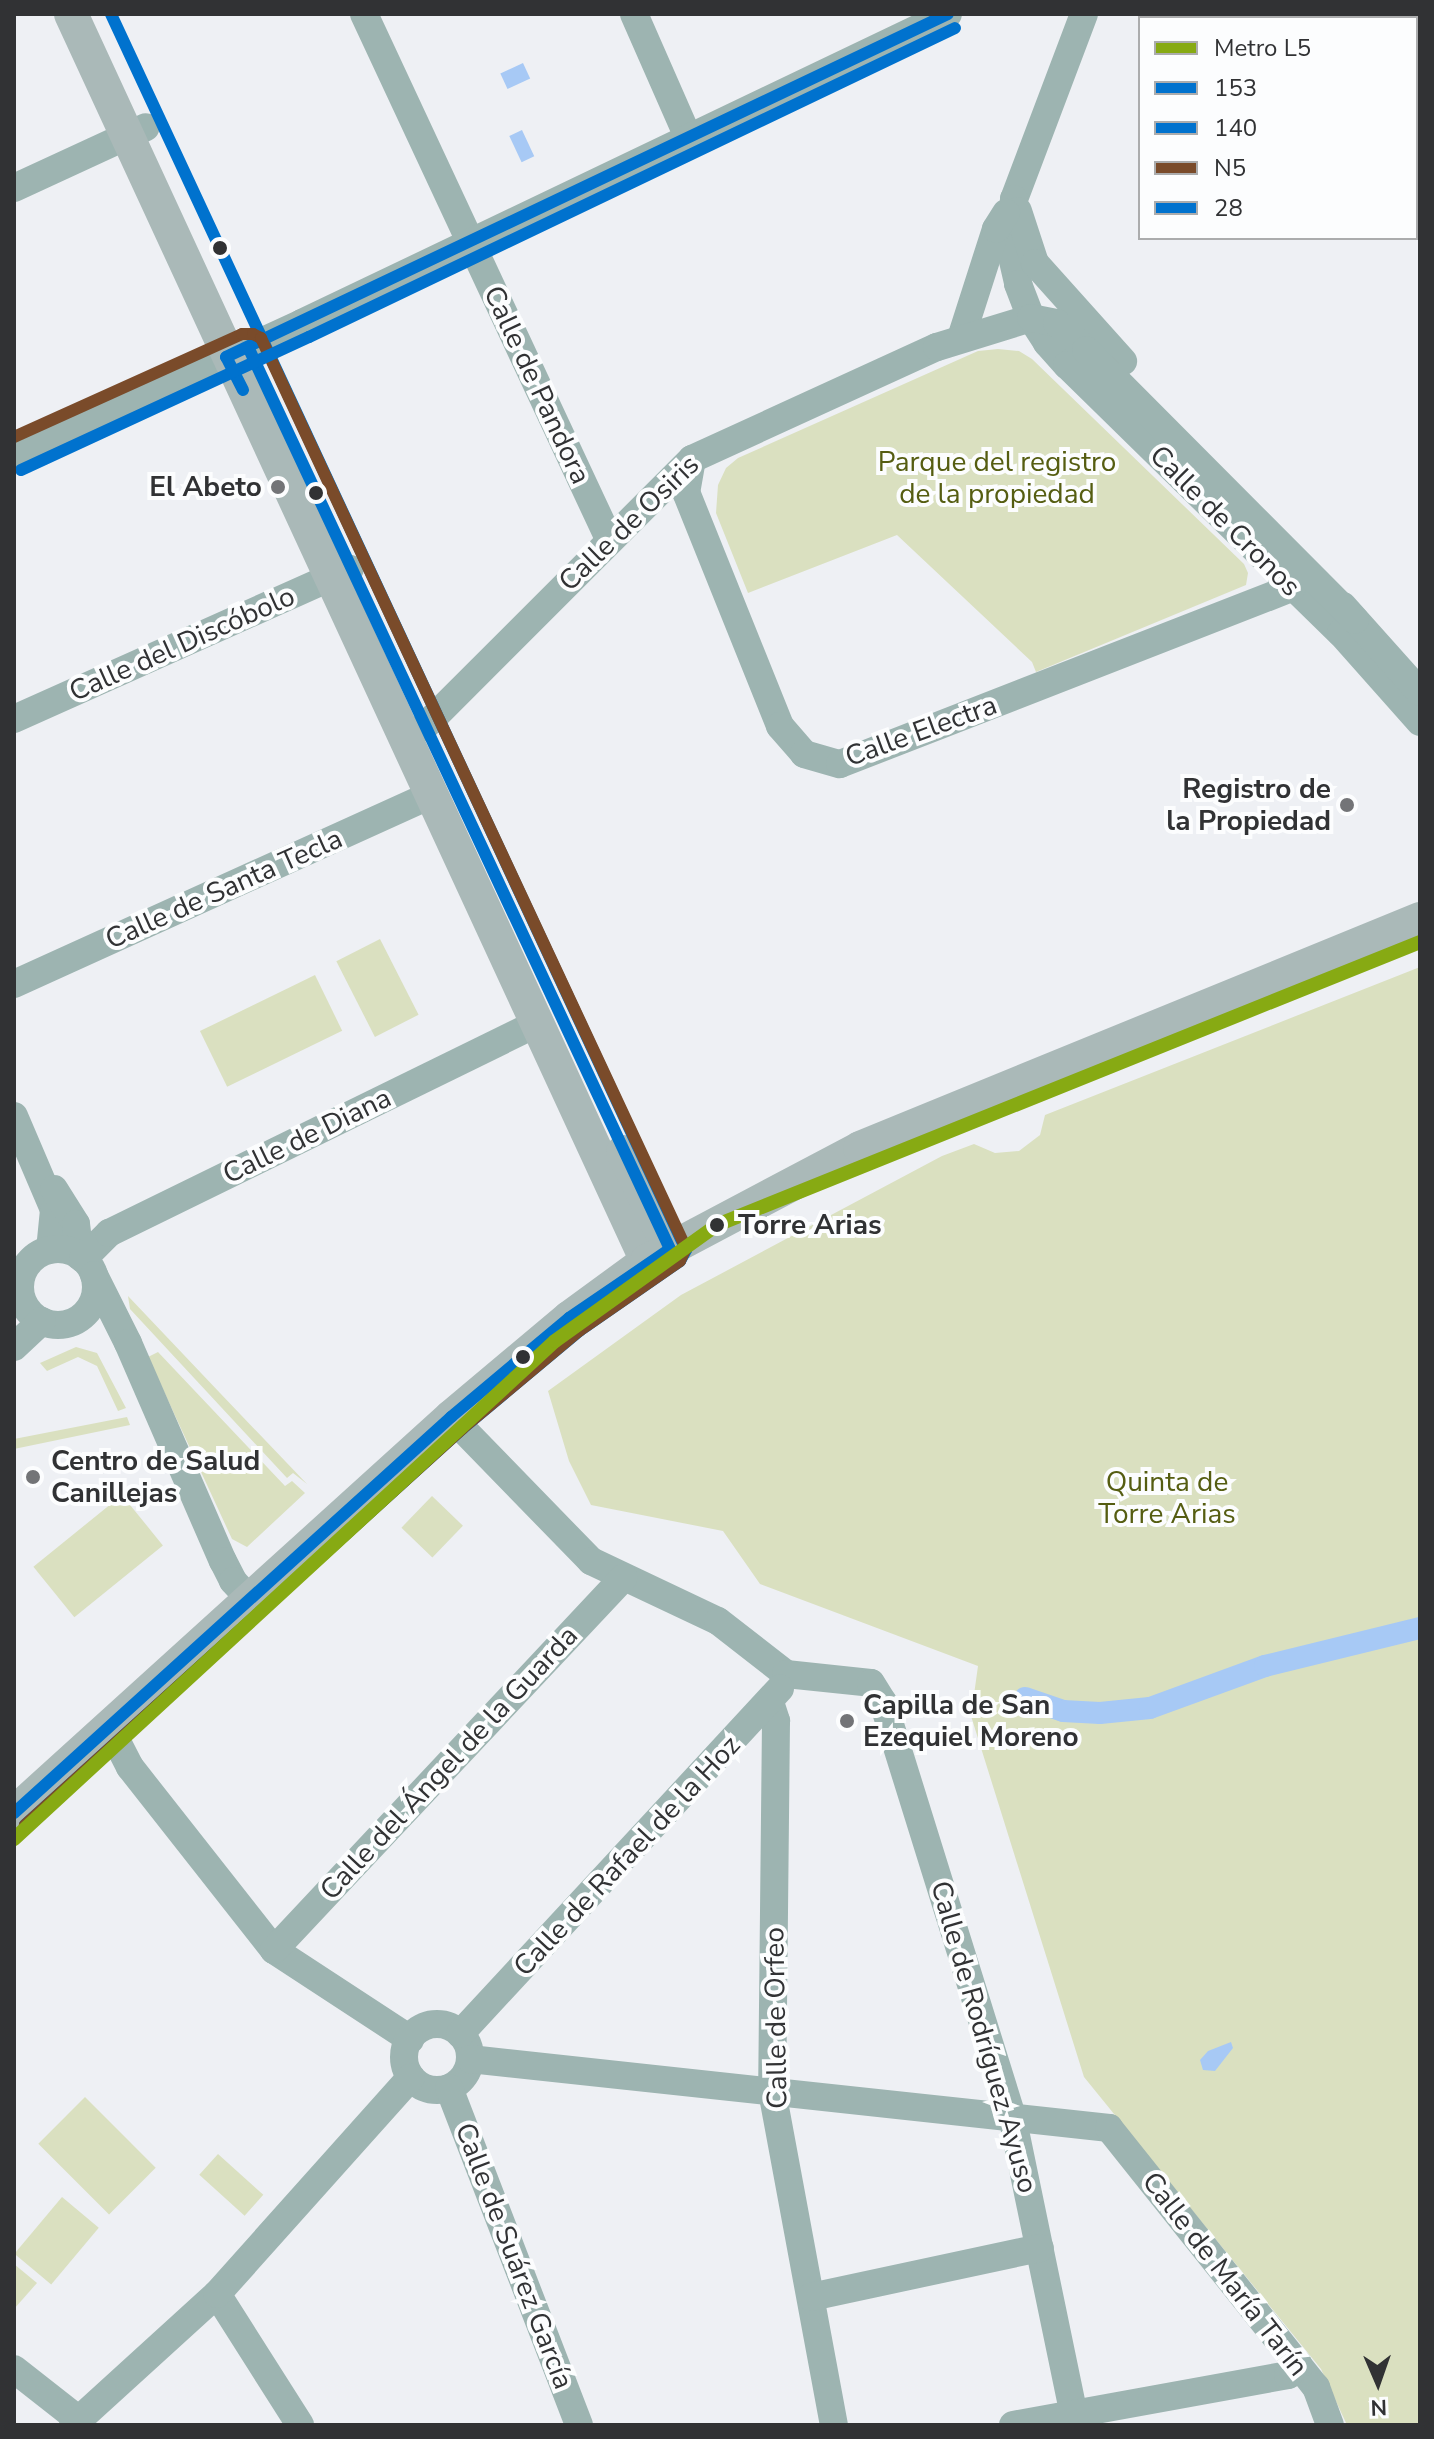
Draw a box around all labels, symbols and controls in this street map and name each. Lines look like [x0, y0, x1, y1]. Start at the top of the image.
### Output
legend [1138, 16, 1418, 240]
text: Metro L5 [1214, 32, 1311, 64]
text: 153 [1214, 72, 1257, 104]
text: 140 [1214, 112, 1257, 144]
text: N5 [1214, 152, 1246, 184]
text: 28 [1214, 192, 1243, 224]
unlabelled marker [212, 240, 228, 256]
street label: Calle de Pandora [476, 281, 598, 489]
street label: Calle de Cronos [1143, 439, 1307, 603]
park label: Parque del registro de la propiedad [878, 445, 1116, 511]
street label: Calle de Osiris [552, 448, 706, 598]
place label: El Abeto [149, 470, 262, 504]
marker: El Abeto [269, 478, 287, 496]
unlabelled marker [308, 485, 324, 501]
street label: Calle del Discóbolo [64, 579, 300, 709]
street label: Calle Electra [841, 688, 1001, 774]
place label: Registro de la Propiedad [1166, 772, 1331, 838]
marker: Registro de la Propiedad [1338, 796, 1356, 814]
street label: Calle de Santa Tecla [100, 822, 348, 956]
street label: Calle de Diana [217, 1081, 397, 1191]
place label: Torre Arias [738, 1208, 882, 1242]
marker: Torre Arias [703, 1211, 731, 1239]
unlabelled marker [515, 1349, 531, 1365]
place label: Centro de Salud Canillejas [51, 1444, 260, 1510]
park label: Quinta de Torre Arias [1098, 1465, 1236, 1531]
marker: Centro de Salud Canillejas [22, 1466, 44, 1488]
street label: Calle del Ángel de la Guarda [313, 1619, 585, 1907]
place label: Capilla de San Ezequiel Moreno [863, 1688, 1079, 1754]
marker: Capilla de San Ezequiel Moreno [838, 1712, 856, 1730]
street label: Calle de Rafael de la Hoz [507, 1729, 747, 1983]
street label: Calle de Rodríguez Ayuso [923, 1877, 1045, 2197]
street label: Calle de Orfeo [758, 1927, 794, 2109]
street label: Calle de Suárez García [448, 2118, 580, 2394]
street label: Calle de María Tarín [1135, 2165, 1315, 2383]
north arrow [1338, 2343, 1418, 2423]
text: N [1370, 2392, 1388, 2422]

